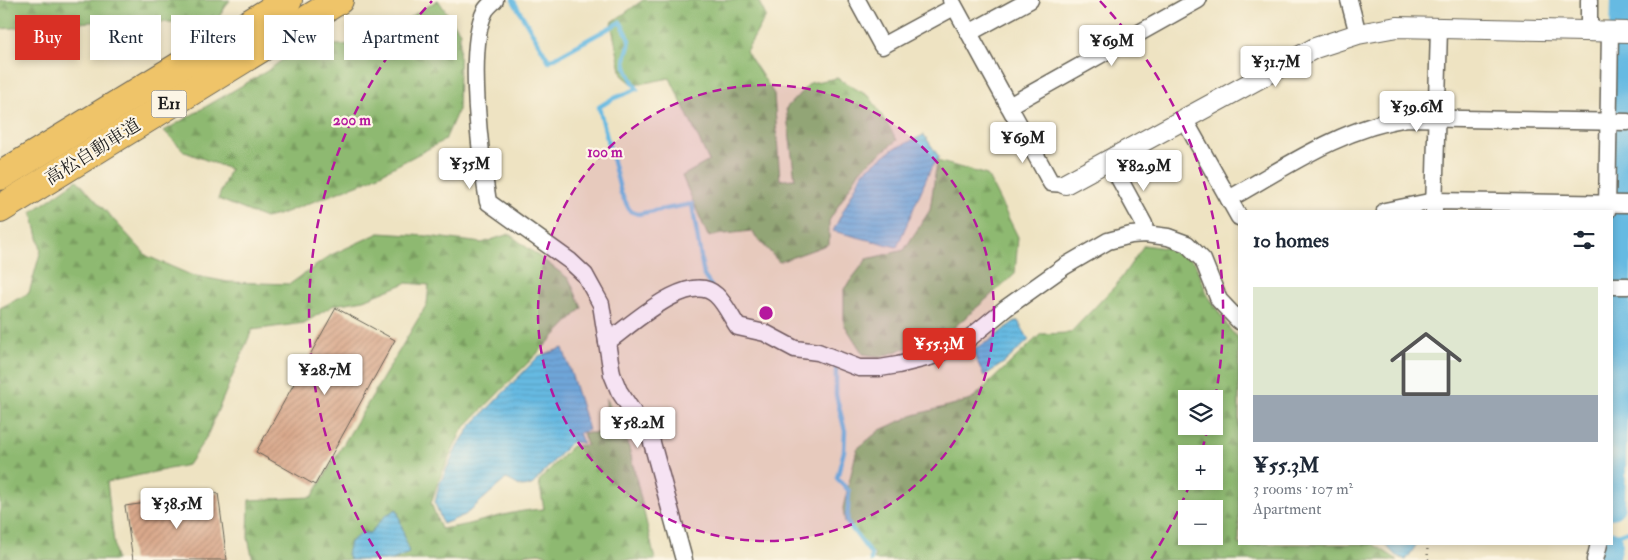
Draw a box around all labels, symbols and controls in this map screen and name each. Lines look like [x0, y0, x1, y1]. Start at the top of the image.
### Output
chip: Buy [15, 15, 80, 60]
chip: Rent [90, 15, 161, 60]
chip: Filters [171, 15, 254, 60]
chip: New [264, 15, 334, 60]
chip: Apartment [344, 15, 457, 60]
pin: ¥69M [1082, 24, 1142, 67]
text: ¥69M [1090, 31, 1134, 51]
pin: ¥31.7M [1235, 46, 1317, 88]
text: ¥31.7M [1251, 52, 1301, 72]
road number: E11 [152, 90, 186, 118]
pin: ¥39.6M [1376, 90, 1458, 133]
text: ¥39.6M [1390, 97, 1444, 117]
text: 200 m [333, 111, 371, 130]
street label: 高松自動車道 [41, 114, 145, 190]
pin: ¥69M [993, 121, 1053, 164]
text: ¥69M [1001, 128, 1045, 148]
text: 100 m [587, 143, 623, 162]
pin: ¥35M [440, 148, 500, 190]
pin: ¥82.9M [1103, 150, 1185, 192]
text: ¥35M [450, 154, 490, 174]
text: ¥82.9M [1117, 156, 1171, 176]
icon: filters [1570, 226, 1598, 254]
text: 10 homes [1253, 227, 1329, 254]
centre of rings [757, 304, 775, 322]
icon: home [1381, 319, 1471, 409]
pin: ¥55.3M [898, 328, 980, 370]
text: ¥55.3M [914, 334, 964, 354]
pin: ¥28.7M [284, 354, 366, 396]
text: ¥28.7M [299, 360, 351, 380]
map controls [1178, 390, 1223, 545]
button: layers [1178, 390, 1223, 435]
pin: ¥58.2M [597, 406, 679, 449]
text: ¥58.2M [611, 413, 665, 433]
button: + [1178, 445, 1223, 490]
text: ¥55.3M [1253, 452, 1319, 479]
text: 3 rooms · 107 m² [1253, 479, 1353, 499]
pin: ¥38.5M [136, 488, 218, 530]
text: ¥38.5M [151, 494, 203, 514]
text: Apartment [1253, 499, 1321, 519]
button: − [1178, 500, 1223, 545]

